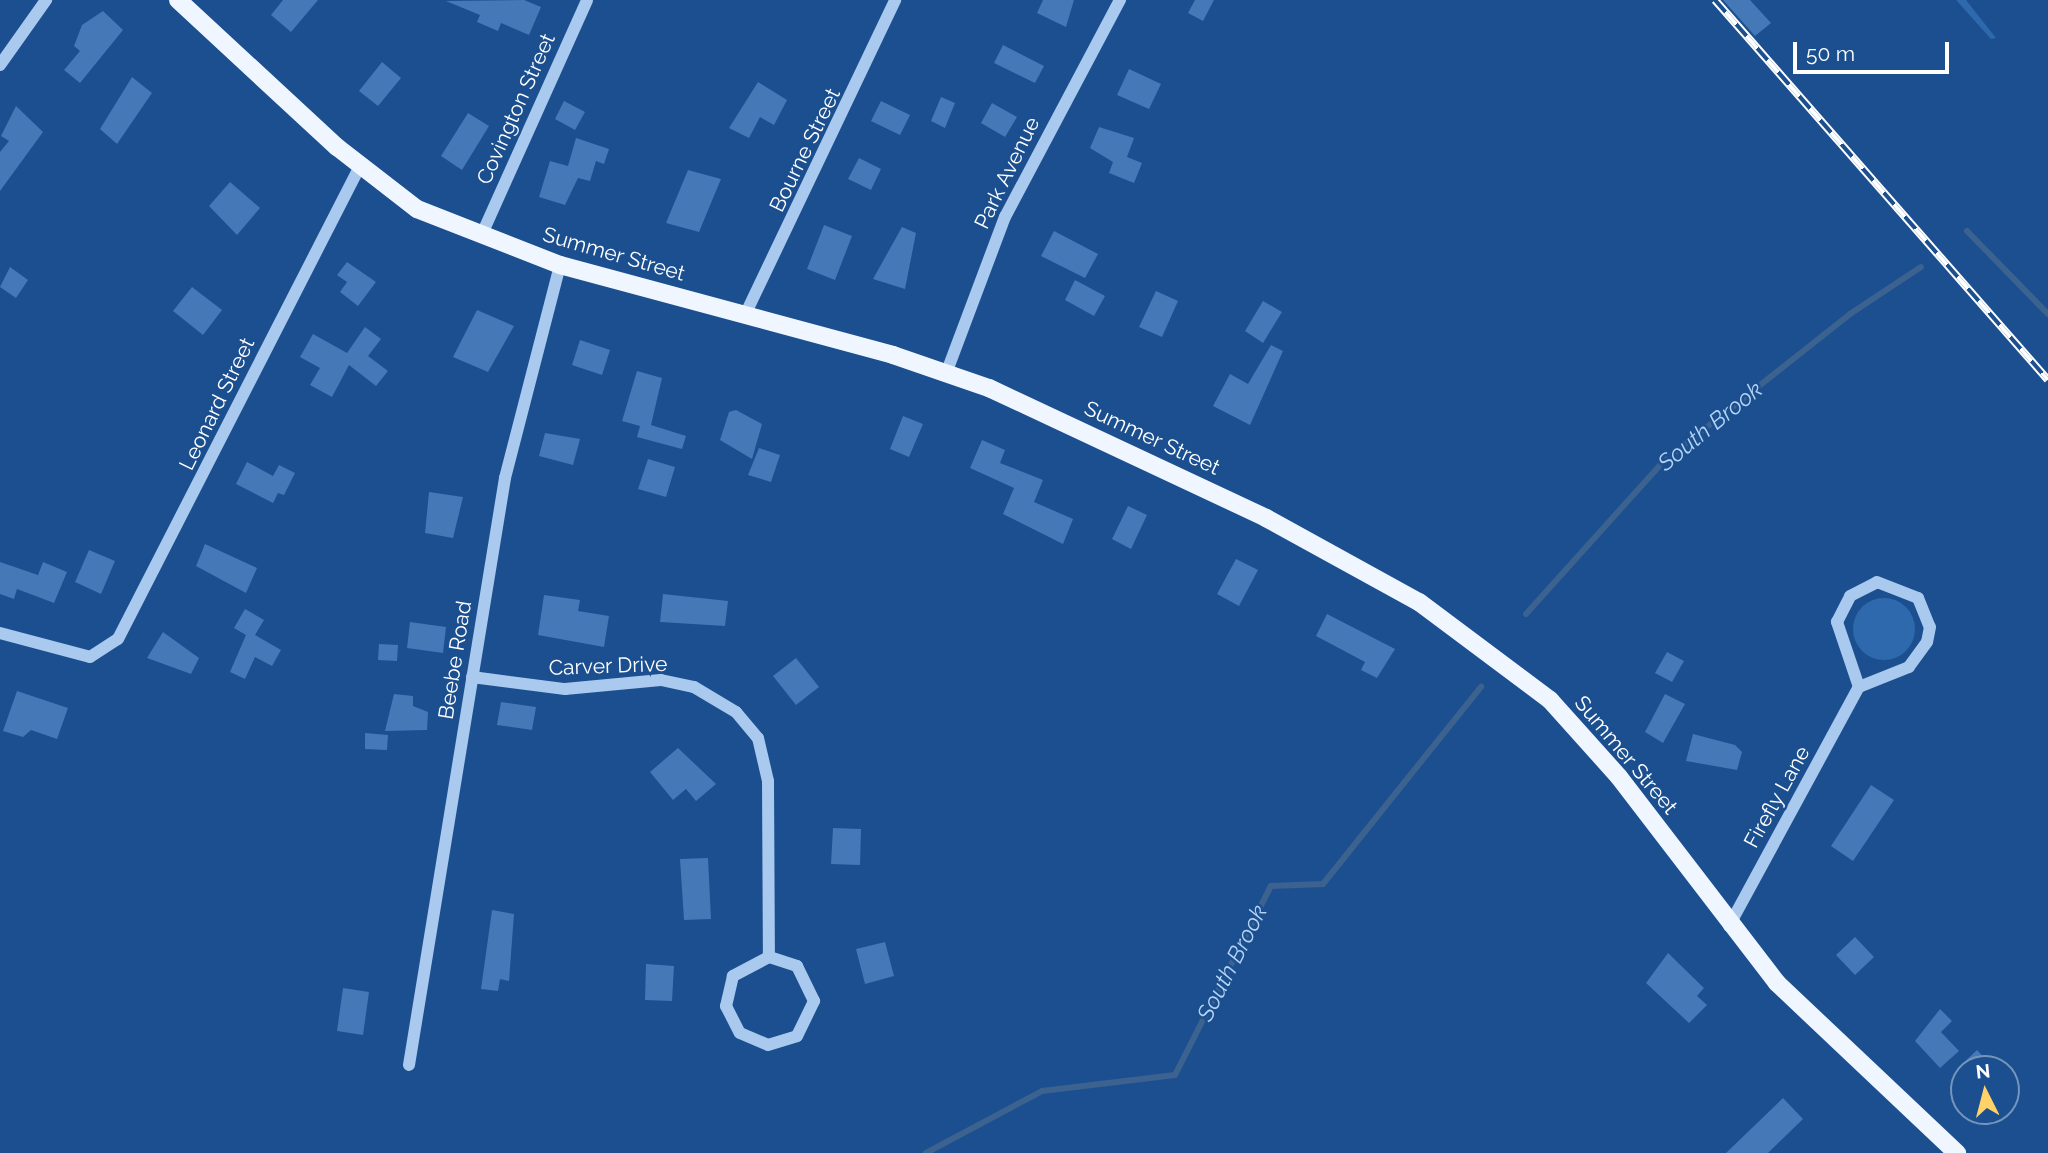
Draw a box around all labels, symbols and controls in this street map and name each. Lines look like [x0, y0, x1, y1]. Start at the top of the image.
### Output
scale bar [1796, 28, 1952, 72]
street label: Covington Street [471, 30, 561, 188]
text: 50 m [1806, 41, 1855, 66]
street label: Bourne Street [764, 84, 846, 216]
street label: Park Avenue [969, 113, 1045, 233]
street label: Summer Street [540, 222, 688, 286]
street label: Leonard Street [174, 334, 260, 474]
water label: South Brook [1652, 375, 1768, 477]
street label: Summer Street [1080, 395, 1224, 481]
street label: Beebe Road [433, 599, 477, 721]
street label: Carver Drive [548, 651, 668, 681]
street label: Summer Street [1569, 691, 1683, 819]
street label: Firefly Lane [1739, 741, 1815, 853]
water label: South Brook [1191, 900, 1273, 1026]
north arrow [1950, 1055, 2020, 1125]
text: N [1975, 1059, 1991, 1083]

